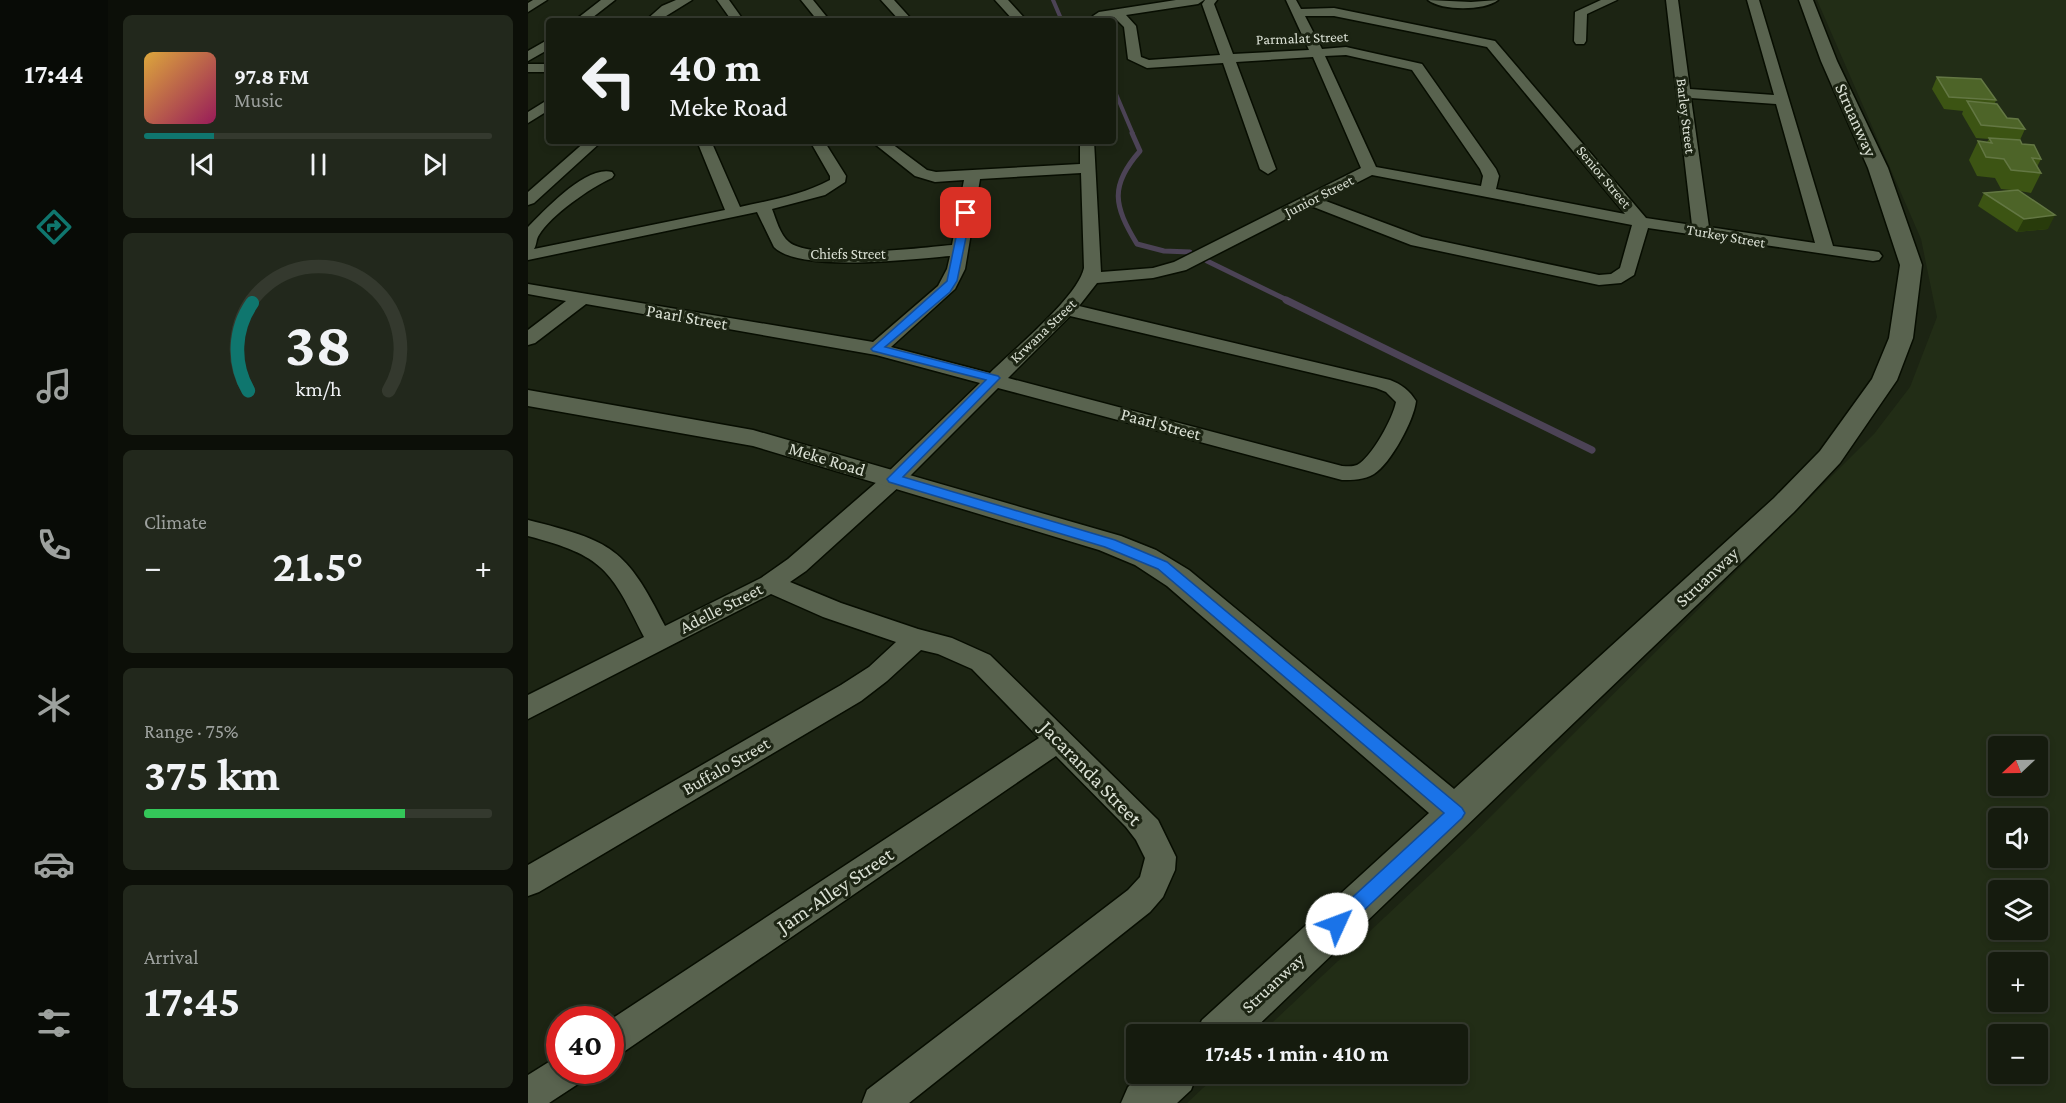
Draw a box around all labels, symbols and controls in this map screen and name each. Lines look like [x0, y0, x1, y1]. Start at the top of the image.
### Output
street label: Parmalat Street [1256, 28, 1349, 48]
icon: left [570, 42, 648, 120]
text: 40 m [669, 43, 761, 90]
text: 17:44 [24, 59, 84, 89]
text: 97.8 FM [234, 64, 309, 89]
street label: Barley Street [1672, 77, 1699, 156]
street label: Struanway [1831, 80, 1881, 160]
text: Music [234, 89, 283, 111]
text: Meke Road [669, 92, 788, 122]
street label: Senior Street [1573, 143, 1635, 212]
icon: previous [186, 148, 219, 181]
icon: pause [302, 148, 335, 181]
icon: next [418, 148, 451, 181]
street label: Junior Street [1280, 171, 1357, 222]
pin [940, 187, 991, 238]
icon: arrive [949, 196, 982, 229]
icon: directions [33, 206, 75, 248]
street label: Turkey Street [1685, 221, 1768, 252]
street label: Chiefs Street [810, 246, 887, 262]
street label: Krwana Street [1007, 295, 1080, 366]
street label: Paarl Street [645, 300, 730, 334]
text: 38 [285, 309, 351, 378]
icon: music [33, 365, 75, 407]
text: km/h [295, 377, 342, 401]
street label: Paarl Street [1119, 404, 1204, 445]
street label: Meke Road [786, 438, 868, 480]
text: Climate [144, 511, 207, 533]
icon: phone [33, 524, 75, 566]
text: 21.5° [273, 541, 363, 591]
street label: Struanway [1672, 543, 1743, 611]
text: − [144, 548, 161, 585]
text: + [475, 548, 492, 585]
street label: Adelle Street [676, 578, 767, 637]
icon: climate [33, 684, 75, 726]
street label: Jacaranda Street [1034, 714, 1148, 831]
text: Range · 75% [144, 720, 239, 742]
street label: Buffalo Street [679, 732, 774, 799]
north arrow [1988, 736, 2048, 796]
map controls [1988, 736, 2048, 1084]
text: 375 km [144, 750, 280, 800]
button: sound [1988, 808, 2048, 868]
street label: Jam-Alley Street [771, 842, 899, 939]
icon: car [33, 843, 75, 885]
button: layers [1988, 880, 2048, 940]
position arrow [1305, 892, 1369, 956]
text: Arrival [144, 946, 198, 968]
street label: Struanway [1238, 949, 1309, 1017]
button: + [1988, 952, 2048, 1012]
text: 17:45 [144, 976, 240, 1026]
icon: filters [33, 1002, 75, 1044]
speed limit sign: 40 [546, 1006, 624, 1084]
button: − [1988, 1024, 2048, 1084]
text: 17:45 · 1 min · 410 m [1205, 1041, 1389, 1066]

